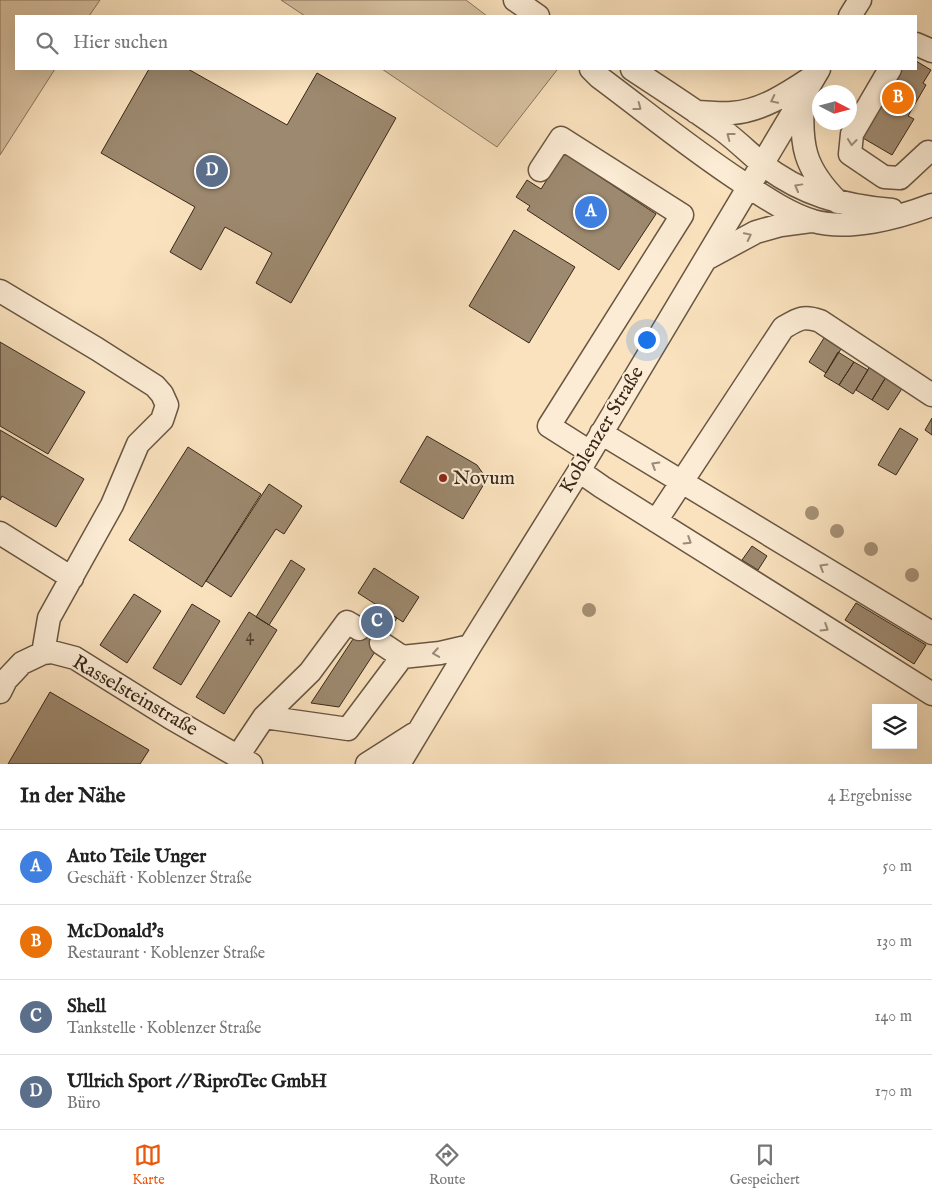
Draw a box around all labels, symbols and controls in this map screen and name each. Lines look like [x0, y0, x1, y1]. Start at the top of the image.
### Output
search box [15, 15, 917, 70]
icon: search [33, 29, 61, 57]
text: Hier suchen [73, 31, 168, 55]
pin: B [882, 79, 914, 117]
north arrow [812, 85, 857, 130]
one-way arrow [770, 94, 779, 104]
one-way arrow [632, 101, 641, 109]
one-way arrow [726, 133, 736, 142]
one-way arrow [846, 139, 857, 147]
pin: D [196, 152, 228, 190]
one-way arrow [794, 183, 803, 193]
pin: A [575, 193, 607, 231]
one-way arrow [743, 232, 752, 242]
your location [634, 327, 660, 353]
street label: Koblenzer Straße [554, 362, 650, 498]
one-way arrow [651, 461, 660, 471]
place label: Novum [453, 466, 515, 491]
marker: Novum [437, 472, 449, 484]
one-way arrow [682, 535, 691, 545]
one-way arrow [820, 564, 829, 574]
pin: C [361, 603, 393, 641]
one-way arrow [820, 622, 829, 631]
house number: 4 [246, 625, 255, 648]
one-way arrow [432, 647, 440, 658]
street label: Rasselsteinstraße [68, 650, 202, 742]
map controls [872, 704, 917, 749]
button: layers [872, 704, 917, 749]
text: In der Nähe [20, 783, 126, 810]
text: 4 Ergebnisse [828, 787, 912, 807]
text: Auto Teile Unger [67, 845, 206, 869]
text: A [31, 857, 41, 877]
text: 50 m [883, 857, 912, 877]
text: Geschäft · Koblenzer Straße [67, 869, 252, 889]
text: McDonald's [67, 920, 164, 944]
text: B [31, 932, 41, 952]
text: 130 m [876, 932, 912, 952]
text: Restaurant · Koblenzer Straße [67, 944, 265, 964]
text: Shell [67, 995, 106, 1019]
text: C [30, 1007, 42, 1027]
text: 140 m [874, 1007, 912, 1027]
text: Tankstelle · Koblenzer Straße [67, 1019, 261, 1039]
text: Ullrich Sport // RiproTec GmbH [67, 1070, 327, 1094]
text: D [30, 1082, 42, 1102]
text: 170 m [875, 1082, 912, 1102]
text: Büro [67, 1094, 100, 1114]
tab: Karte [132, 1141, 165, 1189]
tab: Route [429, 1141, 466, 1189]
tab: Gespeichert [730, 1141, 800, 1189]

